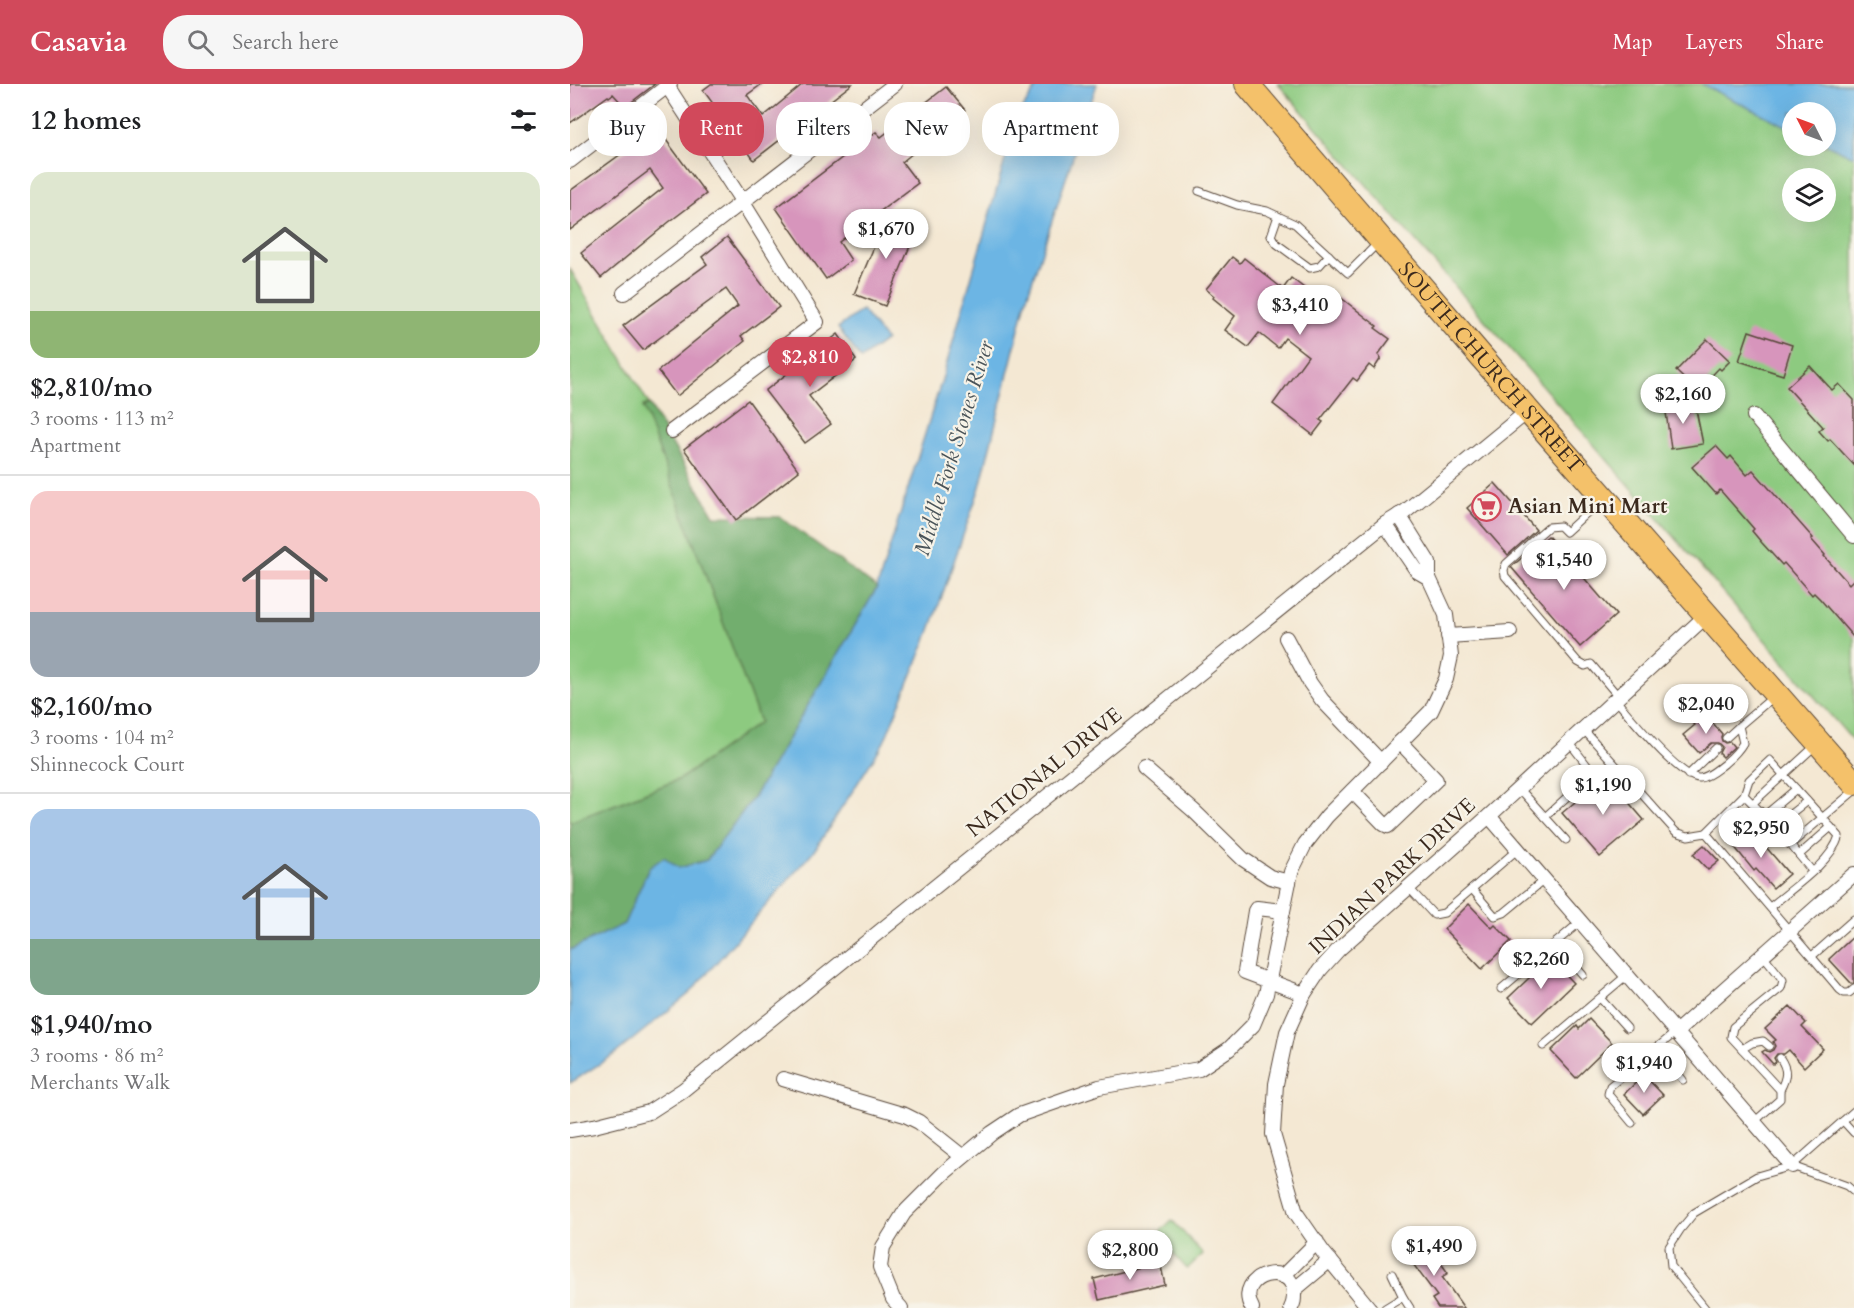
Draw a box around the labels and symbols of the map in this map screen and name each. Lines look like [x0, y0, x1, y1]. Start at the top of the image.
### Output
north arrow [1782, 102, 1836, 156]
pin: $1,670 [837, 209, 935, 260]
street label: SOUTH CHURCH STREET [1391, 256, 1590, 480]
pin: $3,410 [1251, 285, 1349, 336]
water label: Middle Fork Stones River [907, 336, 1001, 559]
pin: $2,810 [761, 337, 859, 388]
pin: $2,160 [1634, 374, 1732, 425]
supermarket icon: Asian Mini Mart [1471, 490, 1503, 522]
place label: Asian Mini Mart [1508, 492, 1668, 521]
pin: $1,540 [1515, 540, 1613, 591]
pin: $2,040 [1657, 684, 1755, 735]
street label: NATIONAL DRIVE [961, 701, 1128, 844]
pin: $1,190 [1554, 765, 1652, 816]
street label: INDIAN PARK DRIVE [1303, 791, 1482, 961]
pin: $2,950 [1712, 808, 1810, 859]
pin: $2,260 [1492, 939, 1590, 990]
pin: $1,940 [1595, 1043, 1693, 1094]
pin: $1,490 [1385, 1226, 1483, 1277]
pin: $2,800 [1081, 1230, 1179, 1281]

